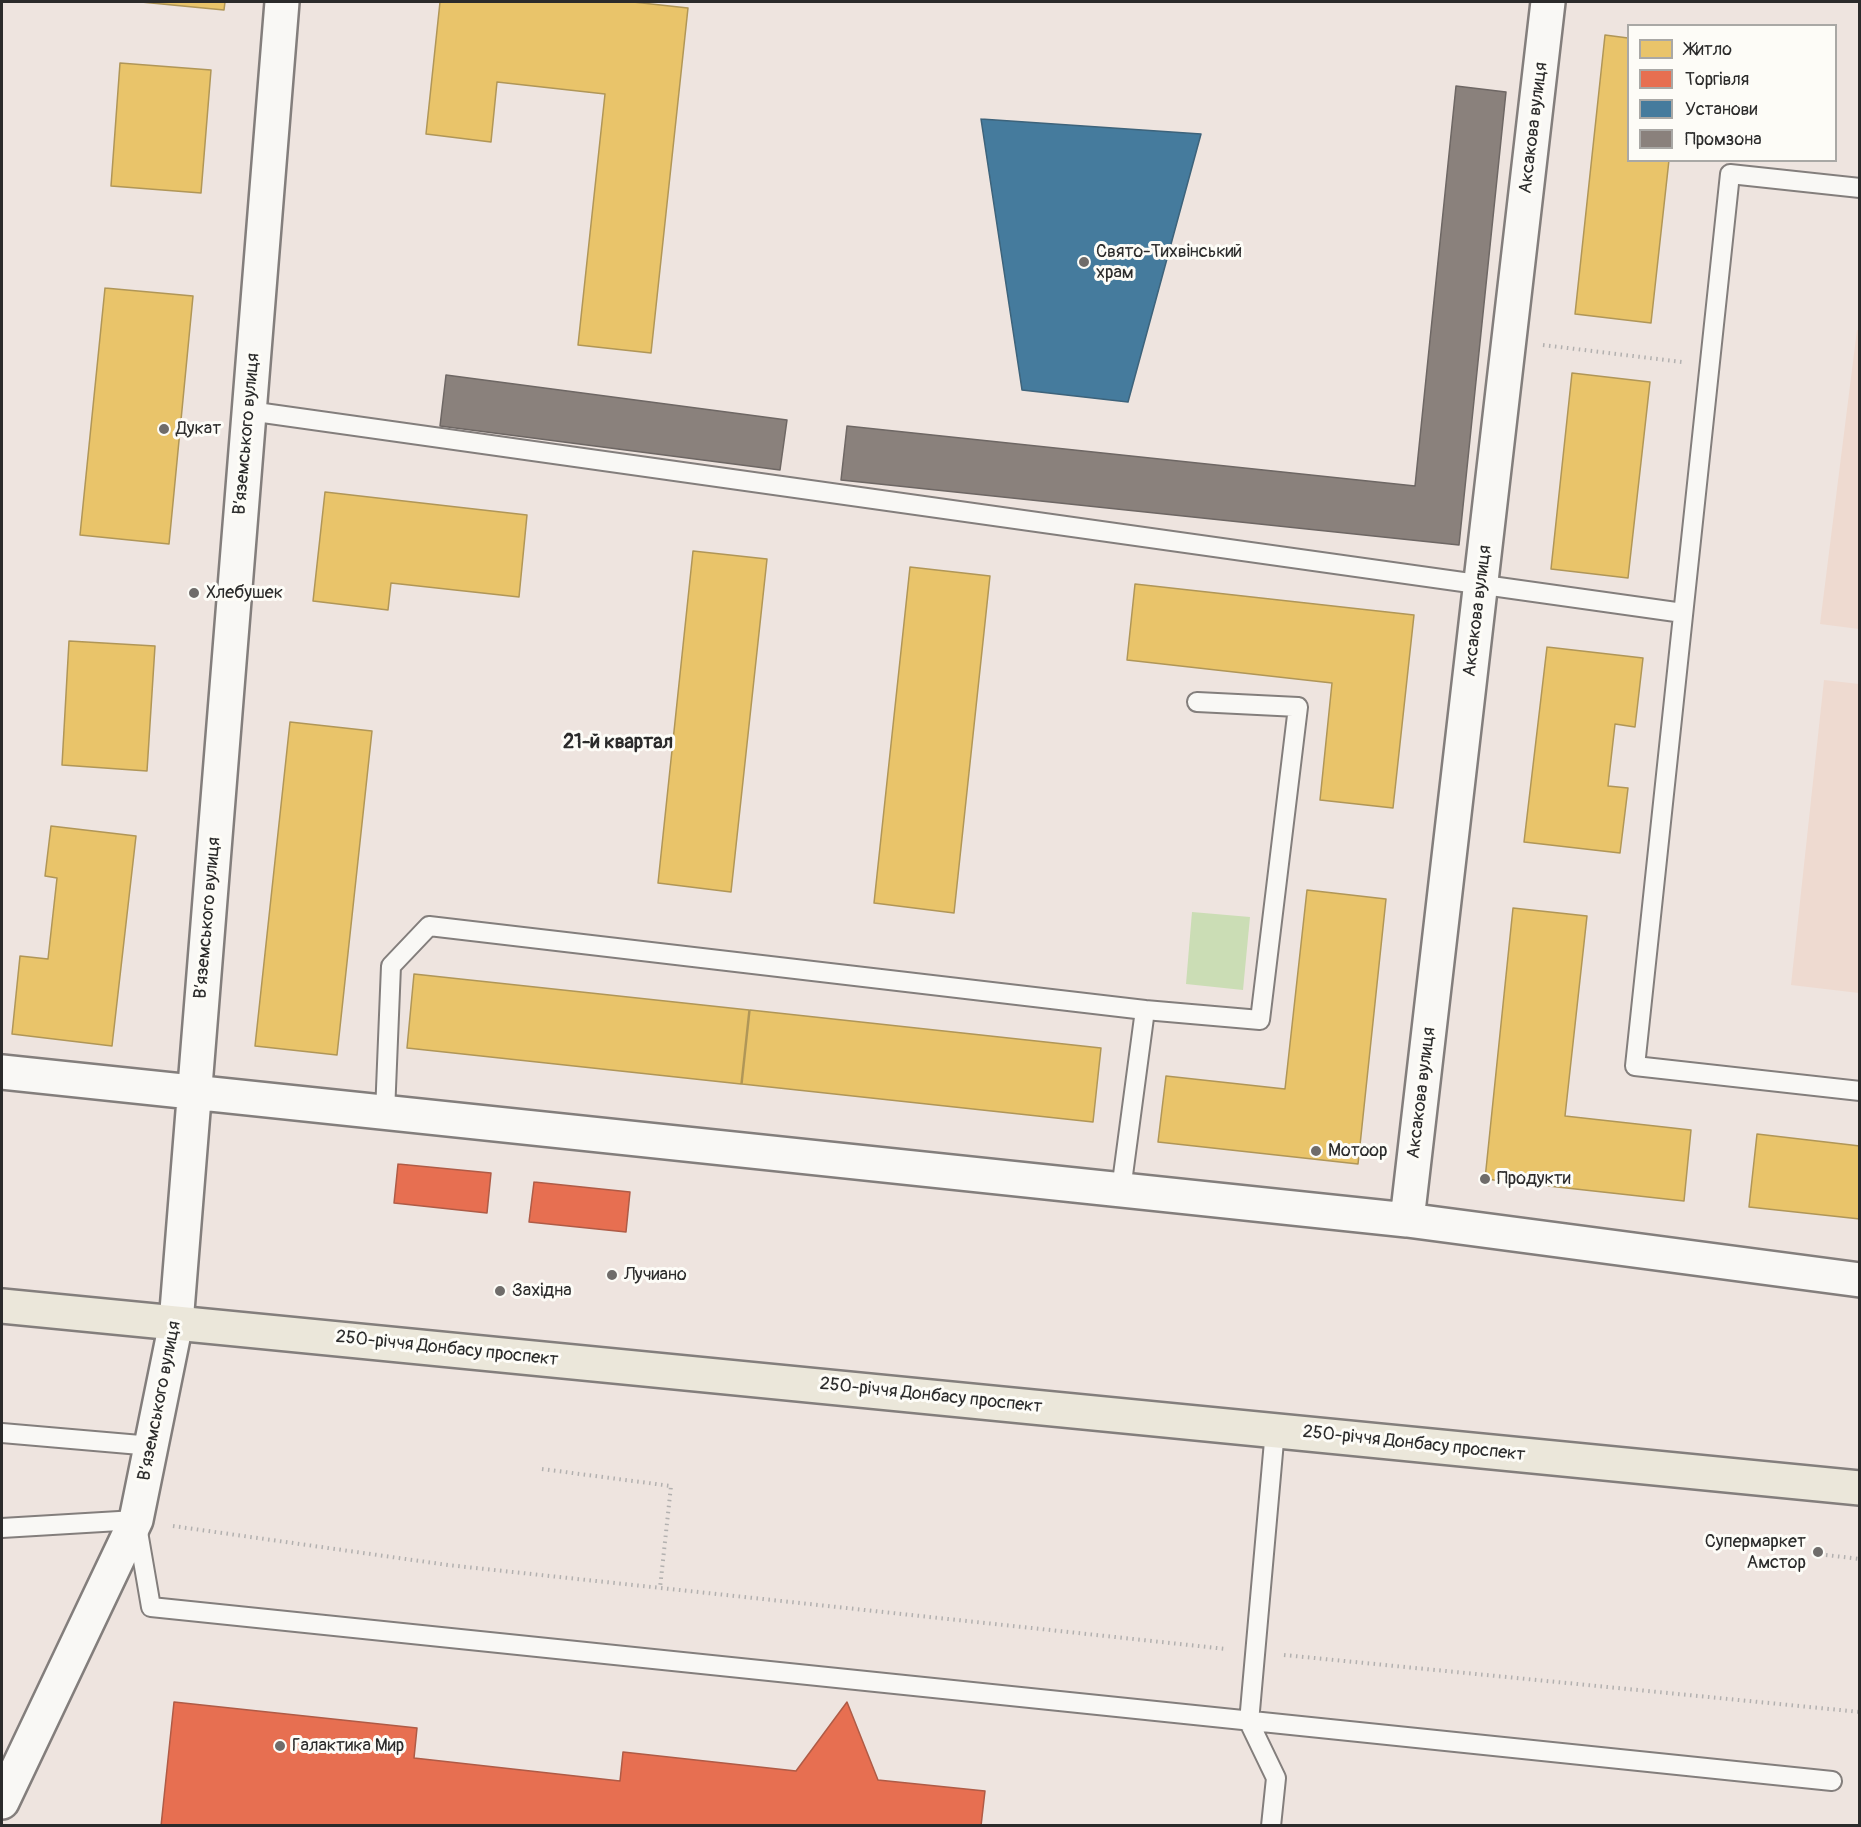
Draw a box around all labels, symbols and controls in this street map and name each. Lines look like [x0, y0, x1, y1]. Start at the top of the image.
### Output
legend [1627, 24, 1837, 162]
text: Житло [1685, 38, 1732, 61]
street label: Аксакова вулиця [1515, 61, 1553, 195]
text: Торгівля [1685, 68, 1749, 91]
text: Установи [1685, 98, 1758, 121]
text: Промзона [1685, 128, 1762, 151]
place label: Свято-Тихвінський храм [1096, 241, 1242, 284]
marker: Свято-Тихвінський храм [1077, 255, 1091, 269]
street label: В’яземського вулиця [229, 352, 265, 516]
place label: Дукат [176, 418, 221, 440]
marker: Дукат [157, 422, 171, 436]
street label: Аксакова вулиця [1459, 544, 1497, 678]
place label: Хлебушек [206, 582, 283, 604]
marker: Хлебушек [187, 586, 201, 600]
district label: 21-й квартал [563, 731, 673, 755]
street label: В’яземського вулиця [190, 836, 226, 1000]
street label: Аксакова вулиця [1403, 1026, 1441, 1160]
place label: Мотоор [1328, 1140, 1387, 1162]
marker: Мотоор [1309, 1144, 1323, 1158]
place label: Продукти [1497, 1168, 1571, 1190]
marker: Продукти [1478, 1172, 1492, 1186]
place label: Лучиано [624, 1264, 687, 1286]
marker: Лучиано [605, 1268, 619, 1282]
place label: Західна [512, 1280, 572, 1302]
marker: Західна [493, 1284, 507, 1298]
street label: В’яземського вулиця [134, 1319, 186, 1483]
street label: 250-річчя Донбасу проспект [335, 1327, 559, 1371]
street label: 250-річчя Донбасу проспект [819, 1374, 1043, 1418]
street label: 250-річчя Донбасу проспект [1302, 1422, 1526, 1466]
place label: Супермаркет Амстор [1705, 1531, 1806, 1574]
marker: Супермаркет Амстор [1811, 1545, 1825, 1559]
place label: Галактика Мир [292, 1735, 404, 1757]
marker: Галактика Мир [273, 1739, 287, 1753]

